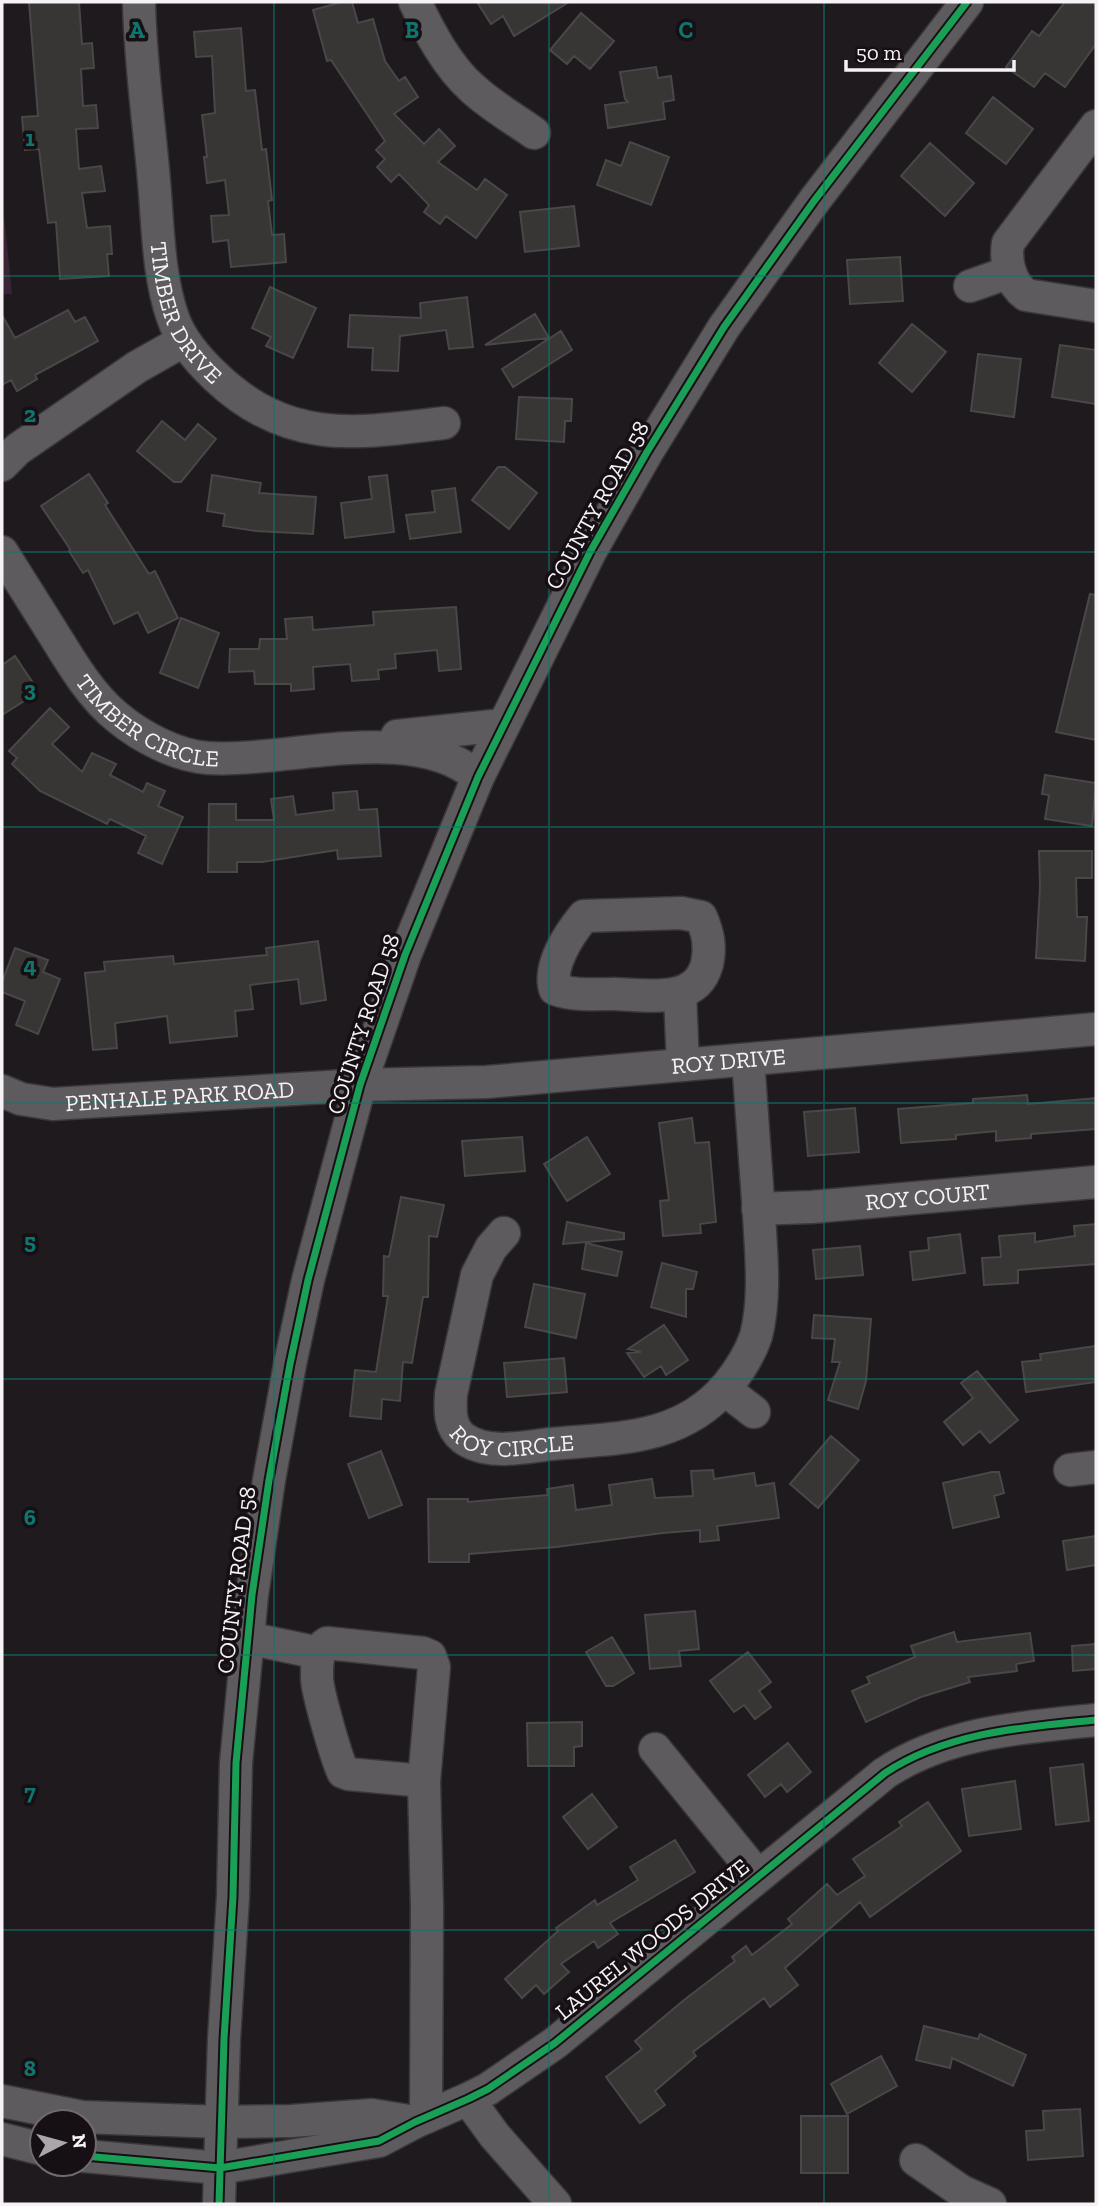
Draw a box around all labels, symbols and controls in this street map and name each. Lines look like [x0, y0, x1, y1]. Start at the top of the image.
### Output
text: A [129, 16, 145, 44]
text: B [405, 16, 419, 44]
text: C [679, 16, 693, 44]
scale bar [846, 28, 1014, 72]
text: 50 m [856, 40, 902, 65]
text: 1 [25, 124, 35, 152]
street label: TIMBER DRIVE [145, 240, 228, 389]
text: 2 [24, 400, 36, 428]
street label: COUNTY ROAD 58 [539, 416, 655, 594]
street label: TIMBER CIRCLE [70, 669, 219, 772]
text: 3 [24, 675, 36, 703]
street label: COUNTY ROAD 58 [321, 930, 405, 1118]
text: 4 [23, 951, 37, 979]
street label: ROY DRIVE [670, 1042, 787, 1080]
street label: PENHALE PARK ROAD [64, 1075, 295, 1117]
street label: ROY COURT [864, 1177, 991, 1216]
text: 5 [24, 1227, 36, 1255]
street label: ROY CIRCLE [444, 1420, 575, 1463]
street label: COUNTY ROAD 58 [211, 1485, 261, 1675]
text: 6 [24, 1503, 36, 1531]
text: 7 [24, 1778, 36, 1806]
street label: LAUREL WOODS DRIVE [550, 1852, 754, 2026]
text: 8 [24, 2054, 36, 2082]
north arrow [28, 2108, 98, 2178]
text: N [67, 2133, 92, 2150]

